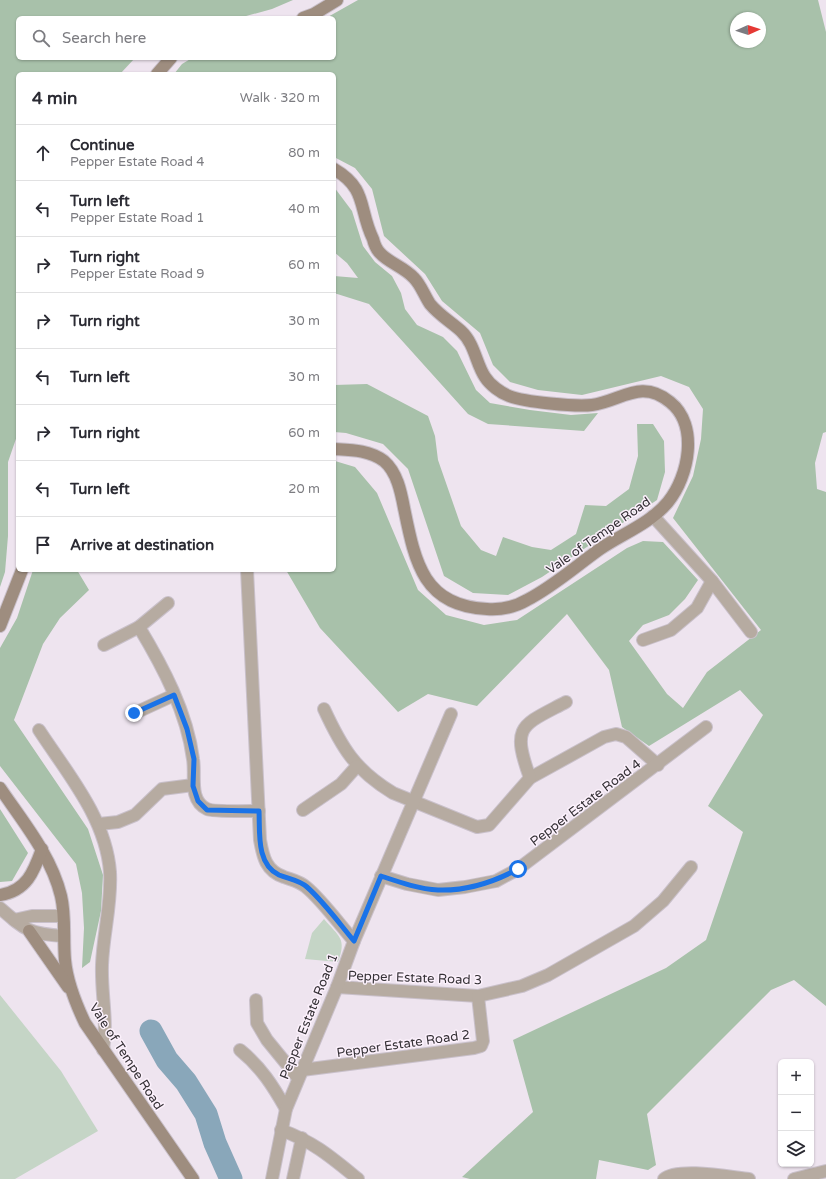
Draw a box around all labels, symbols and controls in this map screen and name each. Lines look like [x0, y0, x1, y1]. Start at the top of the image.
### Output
north arrow [730, 12, 766, 48]
search box [16, 16, 336, 60]
icon: search [30, 27, 52, 49]
text: Search here [62, 29, 146, 47]
text: 4 min [32, 88, 77, 109]
text: Walk · 320 m [240, 90, 320, 106]
text: Continue [70, 136, 134, 154]
icon: ahead [32, 142, 54, 164]
text: 80 m [288, 145, 320, 161]
text: Pepper Estate Road 4 [70, 154, 204, 170]
text: Turn left [70, 192, 130, 210]
icon: left [32, 198, 54, 220]
text: 40 m [288, 201, 320, 217]
text: Pepper Estate Road 1 [70, 210, 204, 226]
text: Turn right [70, 248, 140, 266]
icon: right [32, 254, 54, 276]
text: 60 m [288, 257, 320, 273]
text: Pepper Estate Road 9 [70, 266, 204, 282]
icon: right [32, 310, 54, 332]
text: Turn right [70, 312, 140, 330]
text: 30 m [288, 313, 320, 329]
icon: left [32, 366, 54, 388]
text: Turn left [70, 368, 130, 386]
text: 30 m [288, 369, 320, 385]
icon: right [32, 422, 54, 444]
text: Turn right [70, 424, 140, 442]
text: 60 m [288, 425, 320, 441]
icon: left [32, 478, 54, 500]
text: Turn left [70, 480, 130, 498]
text: 20 m [288, 481, 320, 497]
street label: Vale of Tempe Road [543, 494, 654, 578]
icon: arrive [32, 534, 54, 556]
text: Arrive at destination [70, 536, 214, 554]
route end [125, 704, 143, 722]
street label: Pepper Estate Road 4 [527, 756, 644, 850]
route start [509, 860, 527, 878]
street label: Pepper Estate Road 1 [276, 951, 342, 1082]
street label: Pepper Estate Road 3 [348, 968, 482, 988]
street label: Vale of Tempe Road [86, 1000, 167, 1113]
street label: Pepper Estate Road 2 [335, 1027, 471, 1061]
map controls [778, 1059, 814, 1167]
button: + [778, 1059, 814, 1095]
button: − [778, 1095, 814, 1131]
button: layers [778, 1131, 814, 1167]

